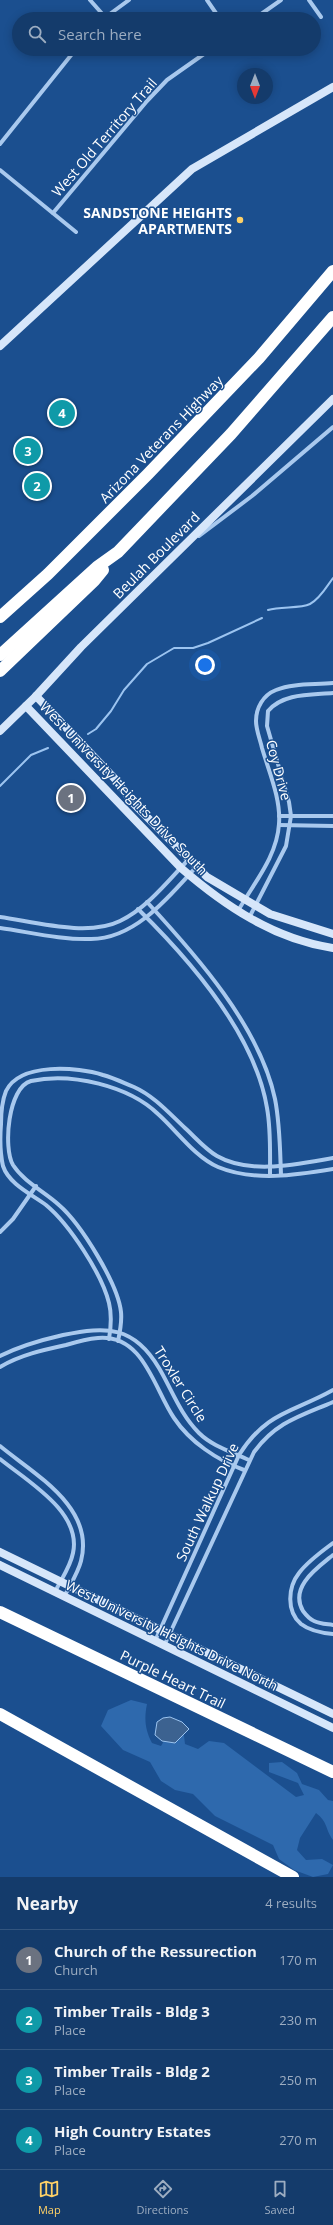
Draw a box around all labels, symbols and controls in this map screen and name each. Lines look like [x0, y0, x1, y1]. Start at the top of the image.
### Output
search box [12, 12, 321, 56]
icon: search [26, 23, 48, 45]
text: Search here [58, 24, 142, 44]
north arrow [237, 68, 273, 104]
street label: West Old Territory Trail [47, 74, 161, 200]
place label: SANDSTONE HEIGHTS APARTMENTS [83, 203, 232, 238]
marker: SANDSTONE HEIGHTS APARTMENTS [235, 215, 245, 225]
street label: Arizona Veterans Highway [95, 370, 228, 507]
pin: 4 [49, 398, 75, 428]
pin: 3 [15, 436, 41, 466]
pin: 2 [24, 471, 50, 501]
street label: Beulah Boulevard [108, 507, 204, 603]
your location [195, 655, 215, 675]
street label: West University Heights Drive South [36, 697, 212, 879]
street label: Coy Drive [262, 738, 296, 803]
pin: 1 [58, 783, 84, 813]
street label: Troxler Circle [150, 1342, 212, 1426]
street label: South Walkup Drive [171, 1440, 243, 1564]
street label: West University Heights Drive North [63, 1575, 281, 1695]
street label: Purple Heart Trail [117, 1645, 229, 1713]
text: Nearby [16, 1892, 78, 1915]
text: 4 results [265, 1894, 317, 1912]
text: Church of the Ressurection [54, 1941, 257, 1961]
text: 1 [25, 1951, 33, 1969]
text: 170 m [279, 1951, 317, 1969]
text: Church [54, 1961, 98, 1979]
text: Timber Trails - Bldg 3 [54, 2001, 210, 2021]
text: 2 [25, 2011, 33, 2029]
text: 230 m [279, 2011, 317, 2029]
text: Place [54, 2021, 86, 2039]
text: Timber Trails - Bldg 2 [54, 2061, 210, 2081]
text: 3 [25, 2071, 33, 2089]
text: 250 m [279, 2071, 317, 2089]
text: Place [54, 2081, 86, 2099]
text: High Country Estates [54, 2121, 211, 2141]
text: 4 [25, 2131, 33, 2149]
text: 270 m [279, 2131, 317, 2149]
text: Place [54, 2141, 86, 2159]
tab: Map [38, 2178, 61, 2217]
tab: Directions [137, 2178, 189, 2217]
tab: Saved [264, 2178, 295, 2217]

